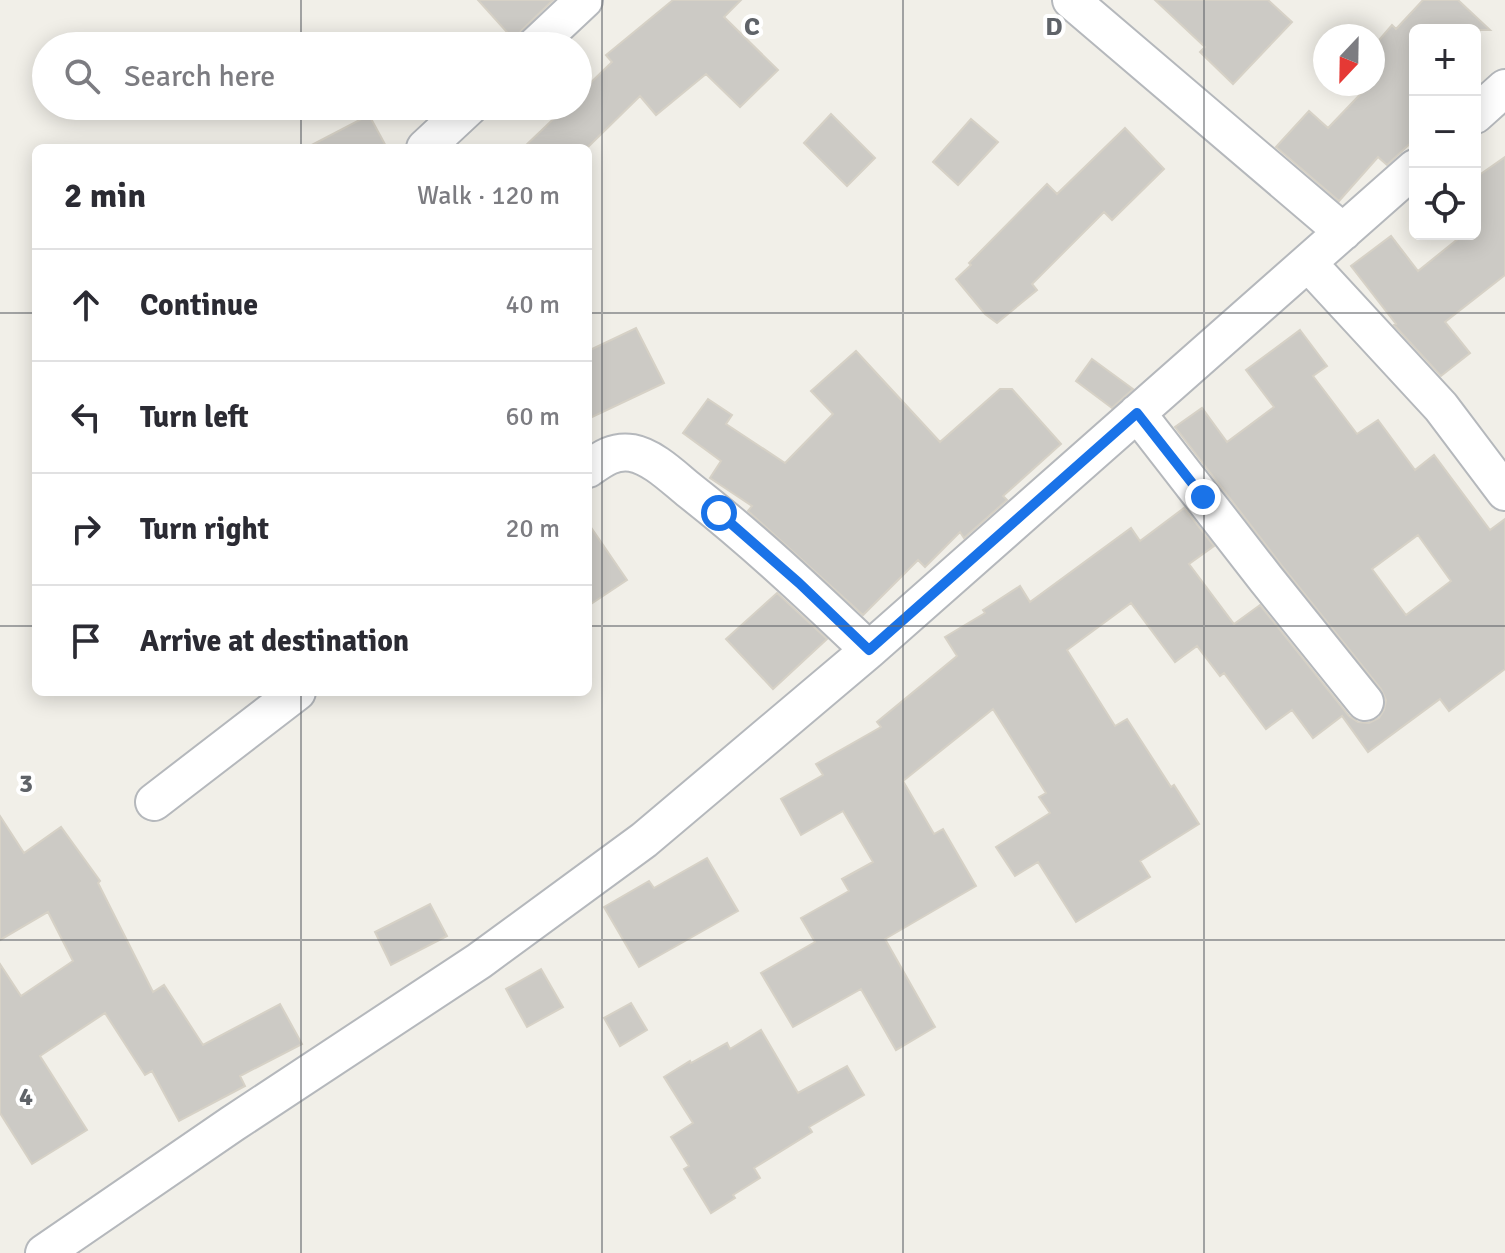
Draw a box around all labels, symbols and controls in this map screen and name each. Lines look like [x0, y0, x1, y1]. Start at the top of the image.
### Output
text: C [744, 11, 760, 43]
text: D [1045, 11, 1063, 43]
north arrow [1313, 24, 1385, 96]
map controls [1409, 24, 1481, 240]
button: + [1409, 24, 1481, 96]
search box [32, 32, 592, 120]
icon: search [60, 54, 104, 98]
text: Search here [124, 58, 275, 95]
button: − [1409, 96, 1481, 168]
button: locate [1409, 168, 1481, 240]
text: 2 min [64, 175, 146, 217]
text: Walk · 120 m [417, 180, 560, 212]
icon: ahead [64, 283, 108, 327]
text: Continue [140, 287, 258, 324]
text: 40 m [505, 289, 560, 321]
icon: left [64, 395, 108, 439]
text: Turn left [140, 399, 249, 436]
text: 60 m [505, 401, 560, 433]
route end [1185, 479, 1221, 515]
route start [701, 495, 737, 531]
icon: right [64, 507, 108, 551]
text: Turn right [140, 511, 269, 548]
text: 20 m [505, 513, 560, 545]
icon: arrive [64, 619, 108, 663]
text: Arrive at destination [140, 623, 409, 660]
text: 3 [19, 768, 33, 800]
text: 4 [19, 1081, 33, 1113]

